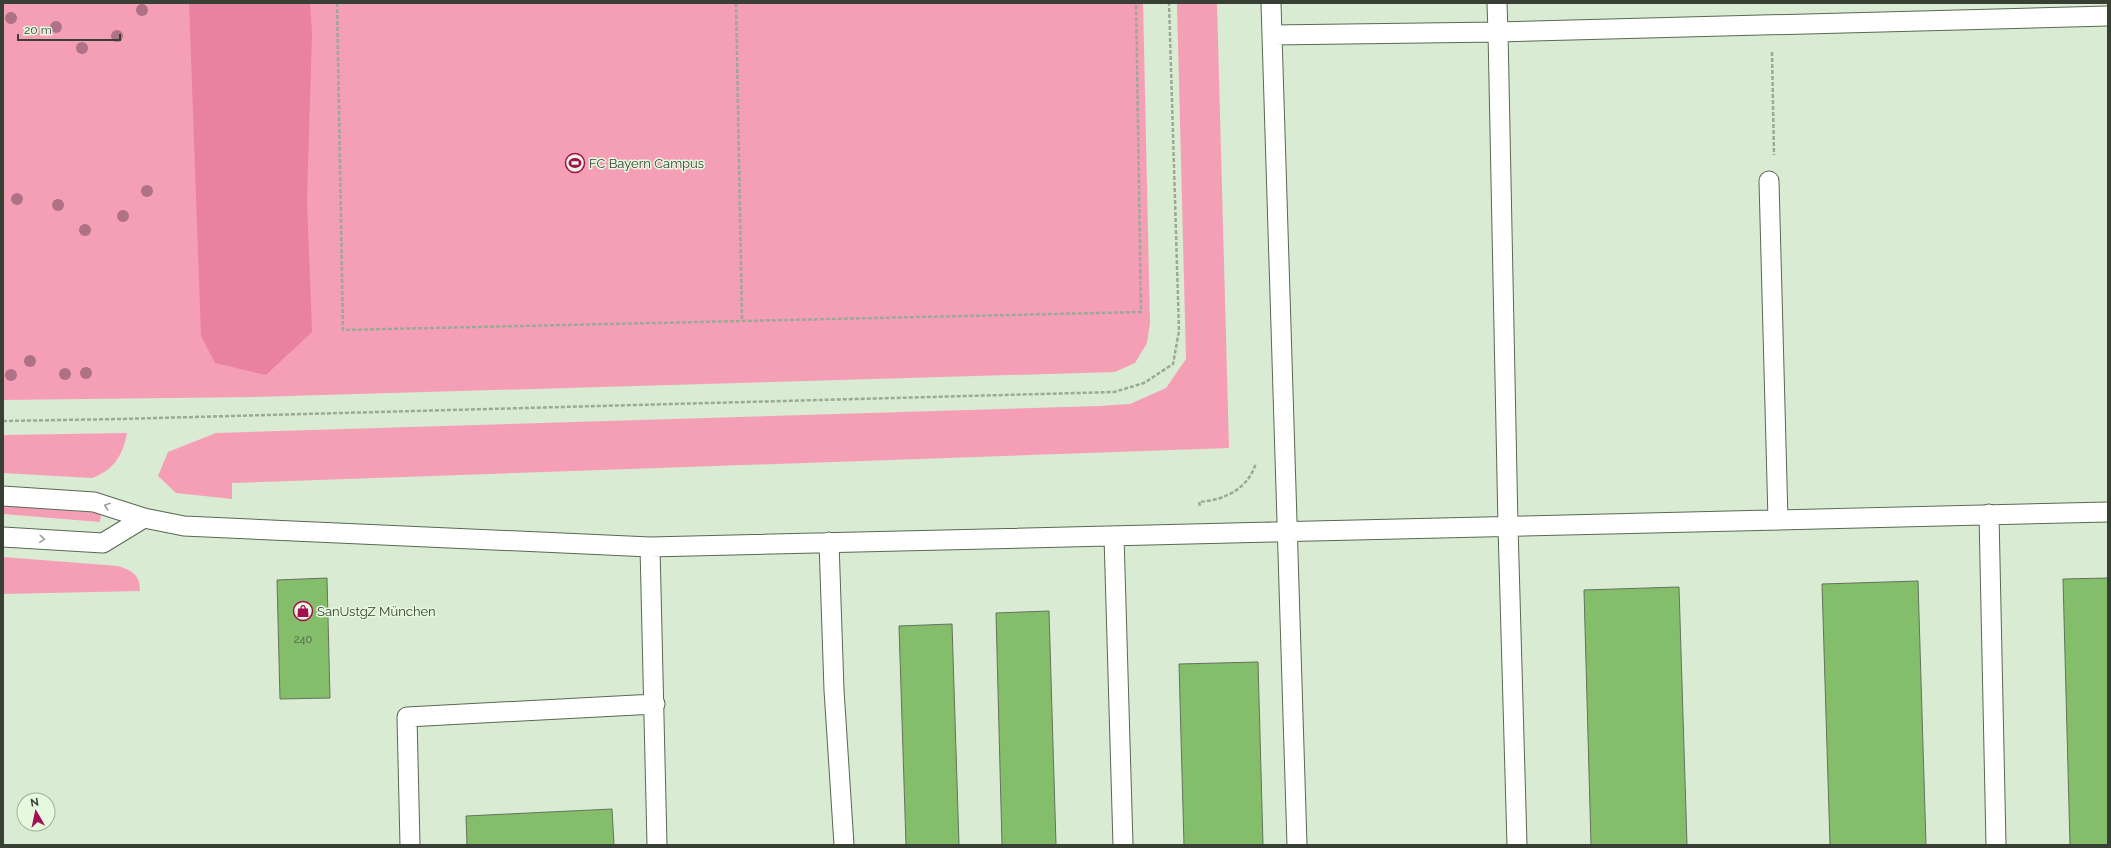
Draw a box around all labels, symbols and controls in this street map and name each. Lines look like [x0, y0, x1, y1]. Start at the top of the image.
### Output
scale bar [18, 16, 120, 42]
text: 20 m [24, 23, 52, 37]
sports icon: FC Bayern Campus [564, 152, 586, 174]
place label: FC Bayern Campus [589, 156, 704, 171]
one-way arrow [103, 502, 110, 511]
one-way arrow [39, 535, 45, 544]
shop icon: SanUstgZ München [292, 600, 314, 622]
place label: SanUstgZ München [317, 604, 436, 619]
house number: 240 [294, 633, 312, 646]
north arrow [16, 792, 56, 832]
text: N [29, 796, 40, 810]

